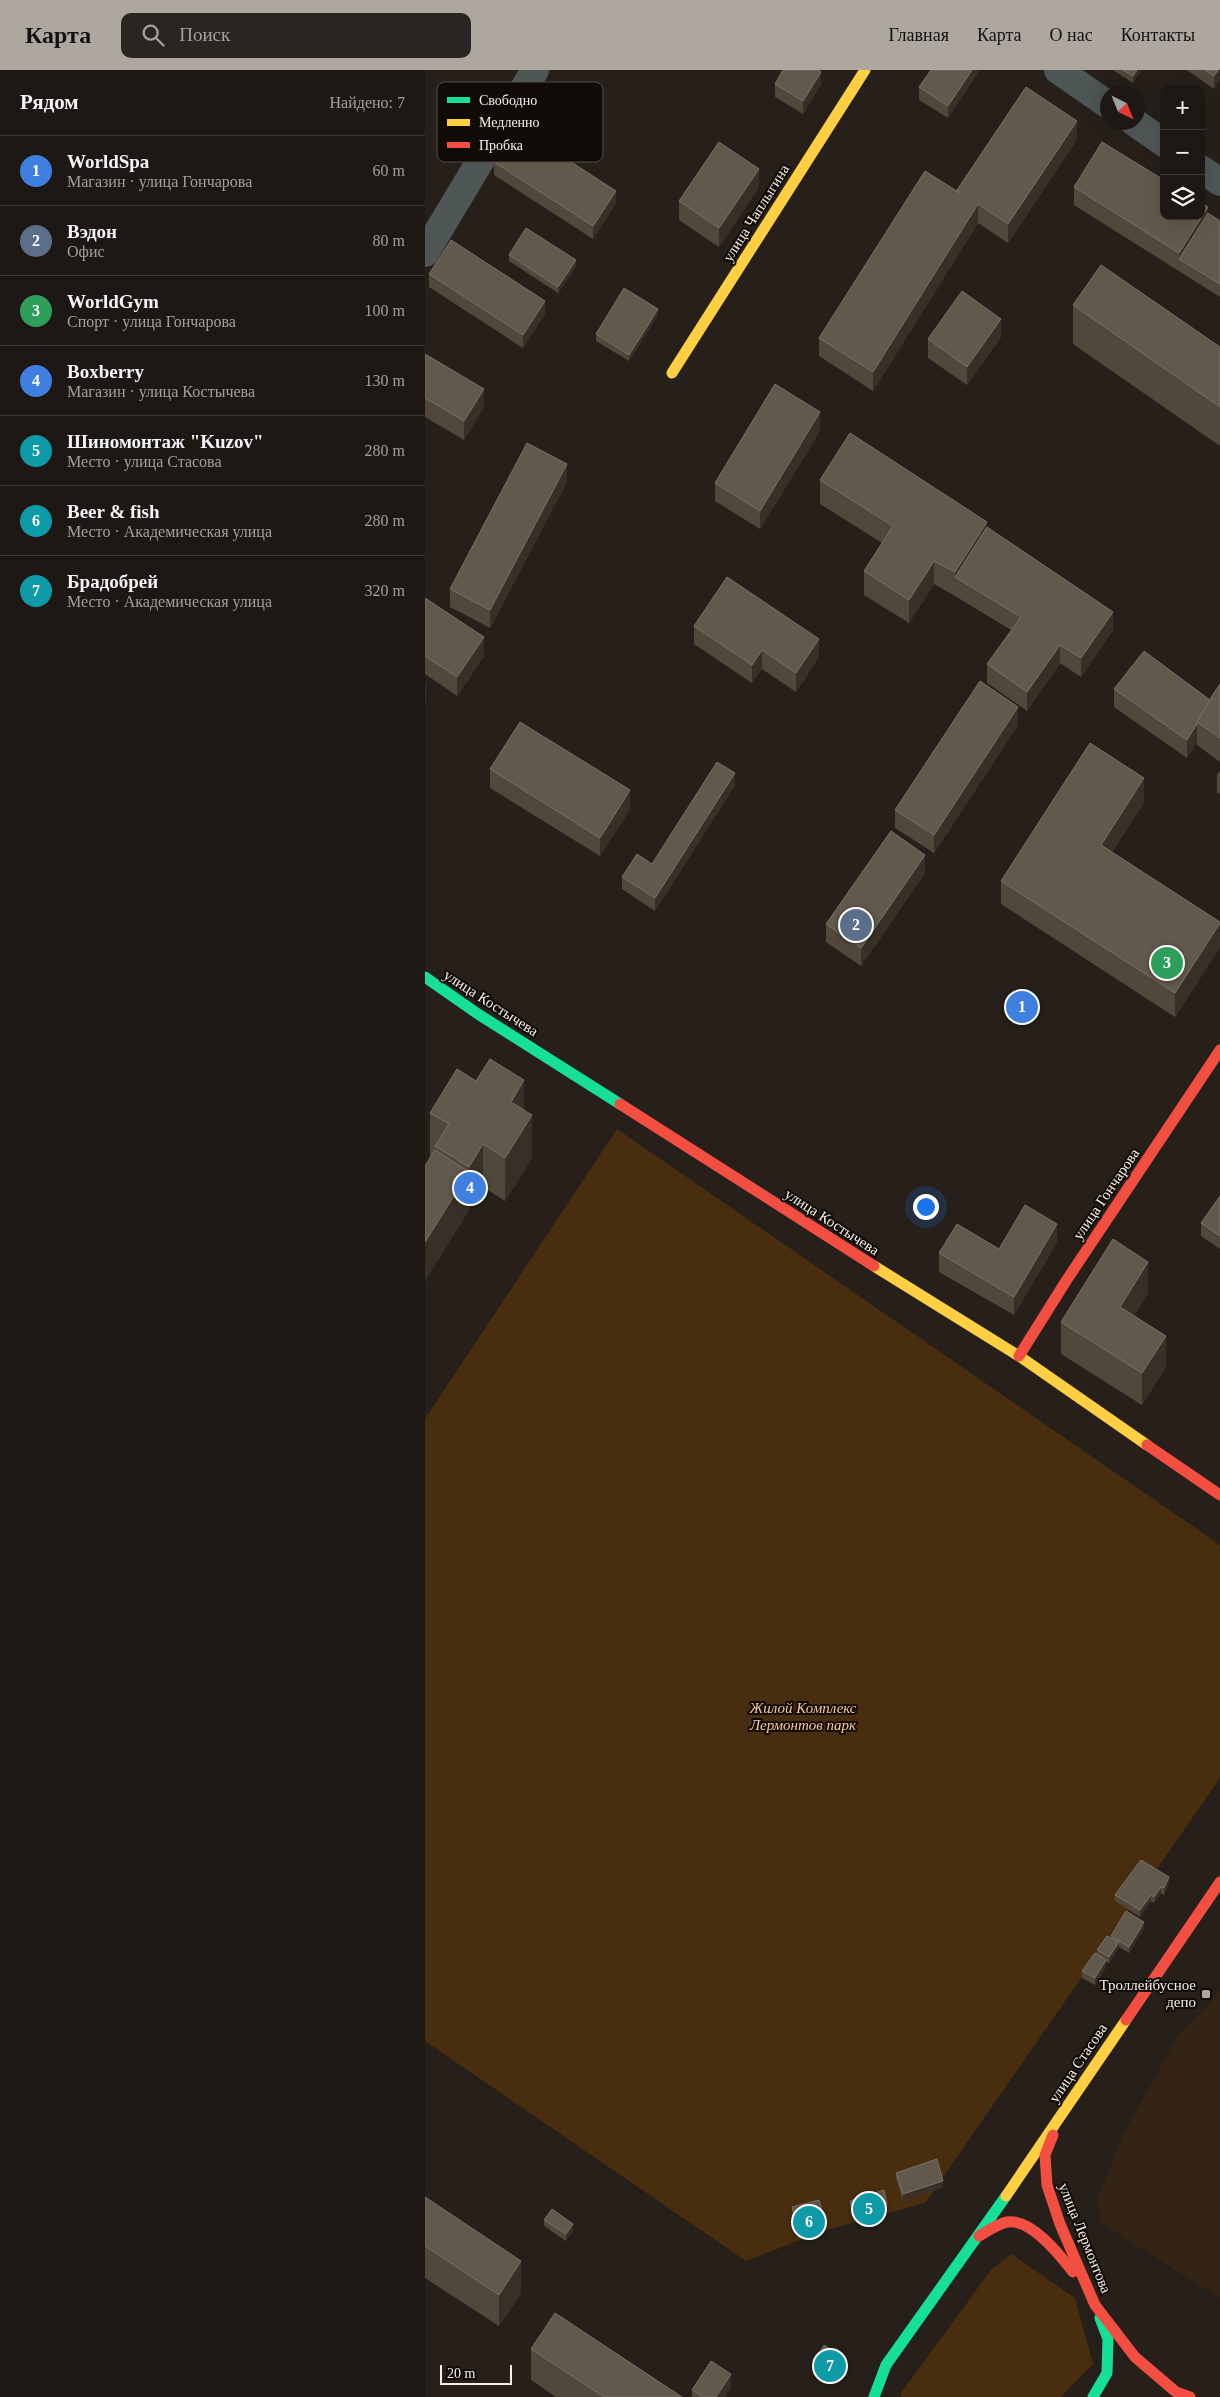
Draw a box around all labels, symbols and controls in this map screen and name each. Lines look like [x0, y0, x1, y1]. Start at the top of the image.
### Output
search box [121, 13, 471, 58]
icon: search [139, 21, 167, 49]
text: Карта [25, 22, 91, 48]
text: Поиск [179, 24, 230, 45]
text: Главная [889, 25, 949, 45]
text: Карта [977, 25, 1022, 45]
text: О нас [1050, 25, 1093, 45]
text: Контакты [1121, 25, 1195, 45]
legend [437, 82, 603, 162]
north arrow [1100, 85, 1145, 130]
map controls [1160, 85, 1205, 220]
button: + [1160, 85, 1205, 130]
text: Рядом [20, 90, 79, 114]
text: Свободно [479, 93, 537, 108]
text: Найдено: 7 [330, 94, 405, 111]
text: Медленно [479, 115, 540, 130]
button: − [1160, 130, 1205, 175]
text: Пробка [479, 138, 524, 153]
text: WorldSpa [67, 151, 149, 172]
street label: улица Чаплыгина [720, 161, 792, 264]
text: 1 [32, 162, 40, 179]
text: 60 m [373, 162, 405, 179]
text: Магазин · улица Гончарова [67, 173, 252, 190]
button: layers [1160, 175, 1205, 220]
text: Вэдон [67, 221, 117, 242]
text: 2 [32, 232, 40, 249]
text: 80 m [373, 232, 405, 249]
text: Офис [67, 243, 105, 260]
text: WorldGym [67, 291, 159, 312]
text: 3 [32, 302, 40, 319]
text: 100 m [365, 302, 405, 319]
text: Спорт · улица Гончарова [67, 313, 236, 330]
text: Boxberry [67, 361, 144, 382]
text: 4 [32, 372, 40, 389]
text: 130 m [365, 372, 405, 389]
text: Магазин · улица Костычева [67, 383, 255, 400]
text: Шиномонтаж "Kuzov" [67, 431, 264, 452]
text: 5 [32, 442, 40, 459]
text: 280 m [365, 442, 405, 459]
text: Место · улица Стасова [67, 453, 222, 470]
text: Beer & fish [67, 501, 160, 522]
text: 6 [32, 512, 40, 529]
text: 280 m [365, 512, 405, 529]
text: Место · Академическая улица [67, 523, 272, 540]
text: Брадобрей [67, 571, 158, 592]
text: 7 [32, 582, 40, 599]
text: 320 m [365, 582, 405, 599]
text: Место · Академическая улица [67, 593, 272, 610]
pin: 2 [840, 906, 872, 944]
pin: 3 [1151, 944, 1183, 982]
street label: улица Костычева [441, 967, 541, 1040]
pin: 1 [1006, 988, 1038, 1026]
street label: улица Гончарова [1070, 1145, 1143, 1243]
pin: 4 [454, 1169, 486, 1207]
street label: улица Костычева [782, 1186, 882, 1259]
your location [913, 1194, 939, 1220]
park label: Жилой Комплекс Лермонтов парк [749, 1700, 857, 1733]
place label: Троллейбусное депо [1099, 1977, 1196, 2010]
marker: Троллейбусное депо [1200, 1988, 1212, 2000]
street label: улица Стасова [1046, 2020, 1110, 2105]
street label: улица Лермонтова [1056, 2181, 1114, 2296]
pin: 5 [853, 2190, 885, 2228]
pin: 6 [793, 2203, 825, 2241]
pin: 7 [814, 2347, 846, 2385]
scale bar [440, 2362, 513, 2385]
text: 20 m [447, 2366, 475, 2381]

